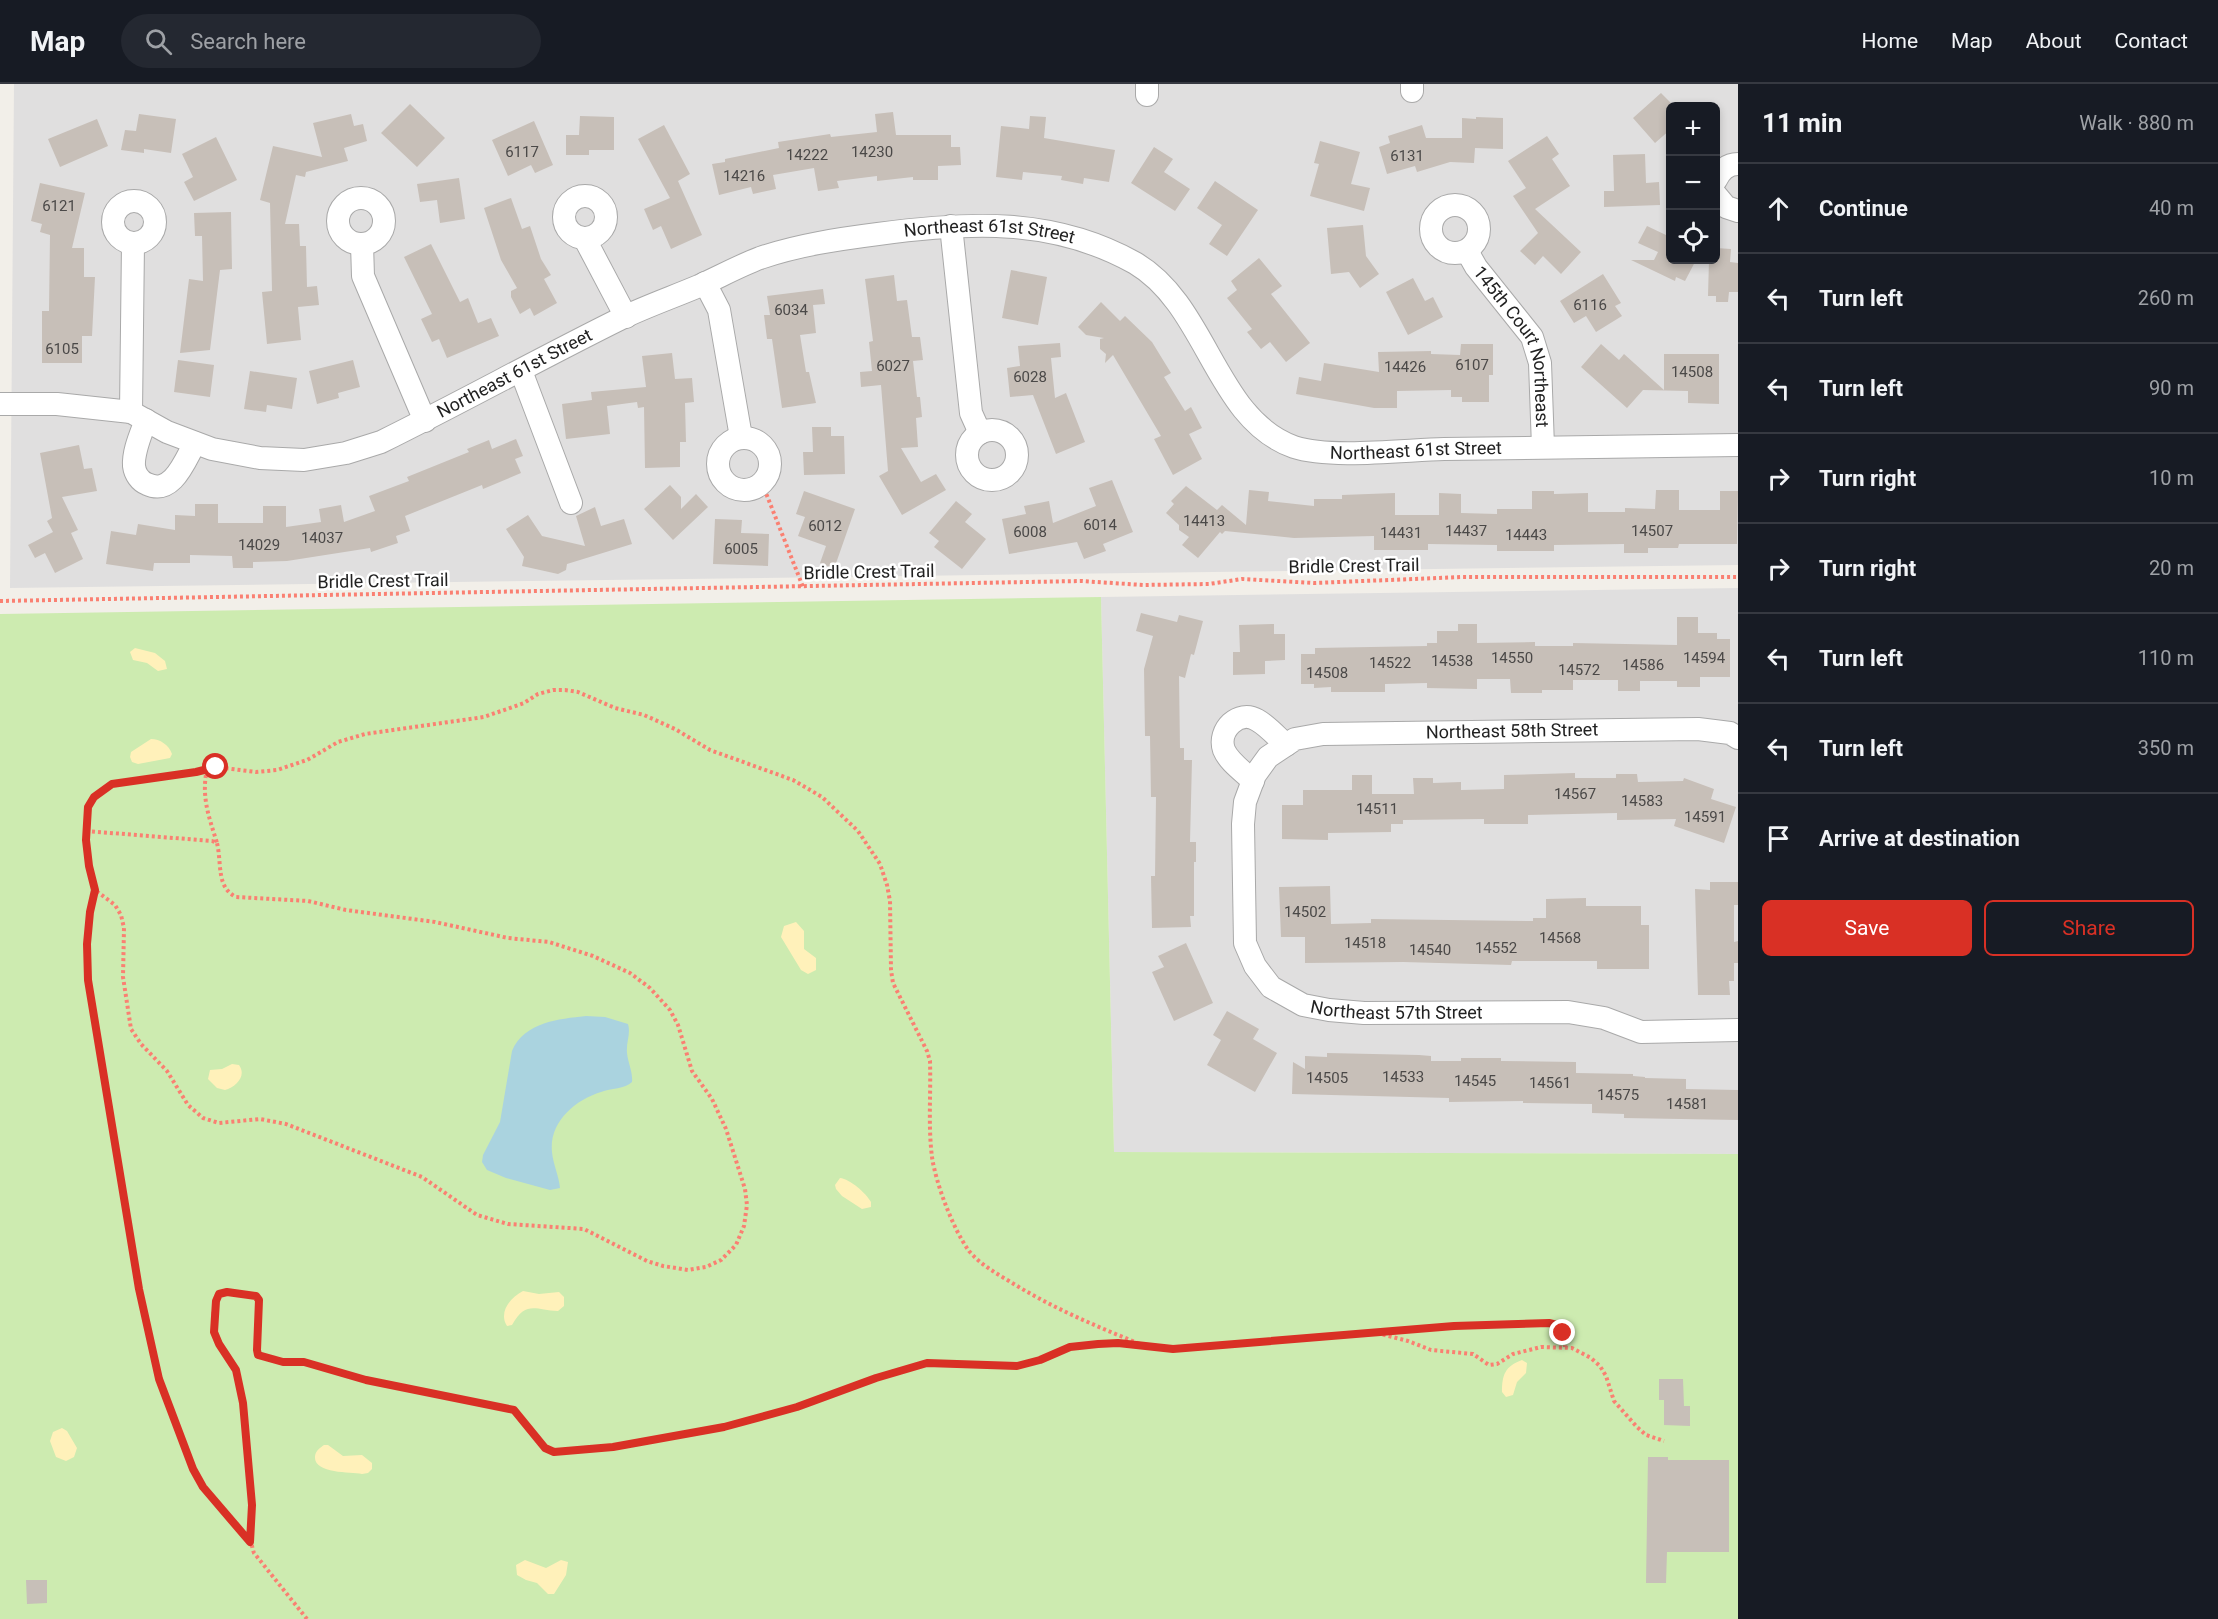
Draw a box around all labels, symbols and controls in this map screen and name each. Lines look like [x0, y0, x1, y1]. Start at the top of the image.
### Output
search box [121, 14, 541, 68]
text: Map [30, 25, 85, 58]
icon: search [142, 25, 175, 58]
text: Search here [190, 29, 306, 54]
text: Home [1862, 29, 1918, 53]
text: Map [1951, 29, 1993, 53]
text: About [2026, 29, 2082, 53]
text: Contact [2115, 29, 2188, 53]
map controls [1666, 102, 1720, 264]
button: + [1666, 102, 1720, 156]
text: 11 min [1762, 108, 1842, 138]
text: Walk · 880 m [2079, 111, 2194, 135]
house number: 6117 [505, 143, 539, 161]
house number: 14230 [851, 143, 893, 161]
house number: 14222 [786, 146, 828, 164]
house number: 6131 [1390, 147, 1424, 165]
button: − [1666, 156, 1720, 210]
house number: 14216 [723, 167, 765, 185]
icon: ahead [1762, 192, 1795, 225]
text: Continue [1819, 196, 1908, 221]
text: 40 m [2149, 196, 2194, 220]
house number: 6121 [42, 197, 76, 215]
button: locate [1666, 210, 1720, 264]
street label: Northeast 61st Street [903, 215, 1077, 247]
street label: 145th Court Northeast [1469, 262, 1553, 428]
icon: left [1762, 282, 1795, 315]
text: Turn left [1819, 286, 1903, 311]
text: 260 m [2138, 286, 2194, 310]
house number: 6116 [1573, 296, 1607, 314]
house number: 6034 [774, 301, 808, 319]
street label: Northeast 61st Street [433, 324, 595, 422]
house number: 6105 [45, 340, 79, 358]
house number: 6107 [1455, 356, 1489, 374]
house number: 6027 [876, 357, 910, 375]
house number: 14426 [1384, 358, 1426, 376]
house number: 14508 [1671, 363, 1713, 381]
house number: 6028 [1013, 368, 1047, 386]
icon: left [1762, 372, 1795, 405]
text: Turn left [1819, 376, 1903, 401]
text: 90 m [2149, 376, 2194, 400]
street label: Northeast 61st Street [1330, 437, 1502, 463]
icon: right [1762, 462, 1795, 495]
text: Turn right [1819, 466, 1916, 491]
text: 10 m [2149, 466, 2194, 490]
house number: 14413 [1183, 512, 1225, 530]
house number: 6014 [1083, 516, 1117, 534]
house number: 6012 [808, 517, 842, 535]
house number: 14437 [1445, 522, 1487, 540]
house number: 14507 [1631, 522, 1673, 540]
house number: 6008 [1013, 523, 1047, 541]
house number: 14431 [1380, 524, 1422, 542]
house number: 14443 [1505, 526, 1547, 544]
house number: 14037 [301, 529, 343, 547]
house number: 14029 [238, 536, 280, 554]
house number: 6005 [724, 540, 758, 558]
icon: right [1762, 552, 1795, 585]
street label: Bridle Crest Trail [1288, 554, 1420, 577]
text: Turn right [1819, 556, 1916, 581]
text: 20 m [2149, 556, 2194, 580]
street label: Bridle Crest Trail [803, 560, 935, 583]
street label: Bridle Crest Trail [317, 569, 449, 592]
icon: left [1762, 642, 1795, 675]
text: Turn left [1819, 646, 1903, 671]
text: 110 m [2138, 646, 2194, 670]
house number: 14550 [1491, 649, 1533, 667]
house number: 14594 [1683, 649, 1726, 667]
house number: 14538 [1431, 652, 1473, 670]
house number: 14522 [1369, 654, 1411, 672]
house number: 14586 [1622, 656, 1664, 674]
house number: 14572 [1558, 661, 1600, 679]
house number: 14508 [1306, 664, 1348, 682]
street label: Northeast 58th Street [1426, 718, 1598, 743]
icon: left [1762, 732, 1795, 765]
text: Turn left [1819, 736, 1903, 761]
text: 350 m [2138, 736, 2194, 760]
route start [202, 753, 228, 779]
house number: 14567 [1554, 785, 1596, 803]
house number: 14583 [1621, 792, 1663, 810]
house number: 14511 [1356, 800, 1398, 818]
house number: 14591 [1684, 808, 1726, 826]
icon: arrive [1762, 822, 1795, 855]
text: Arrive at destination [1819, 826, 2020, 851]
button: Save [1762, 900, 1972, 956]
button: Share [1984, 900, 2194, 956]
house number: 14502 [1284, 903, 1326, 921]
house number: 14568 [1539, 929, 1581, 947]
house number: 14518 [1344, 934, 1386, 952]
house number: 14552 [1475, 939, 1517, 957]
house number: 14540 [1409, 941, 1451, 959]
street label: Northeast 57th Street [1309, 996, 1483, 1023]
house number: 14533 [1382, 1068, 1424, 1086]
house number: 14505 [1306, 1069, 1348, 1087]
house number: 14545 [1454, 1072, 1496, 1090]
house number: 14561 [1529, 1074, 1571, 1092]
house number: 14575 [1597, 1086, 1639, 1104]
house number: 14581 [1666, 1095, 1708, 1113]
route end [1549, 1319, 1575, 1345]

